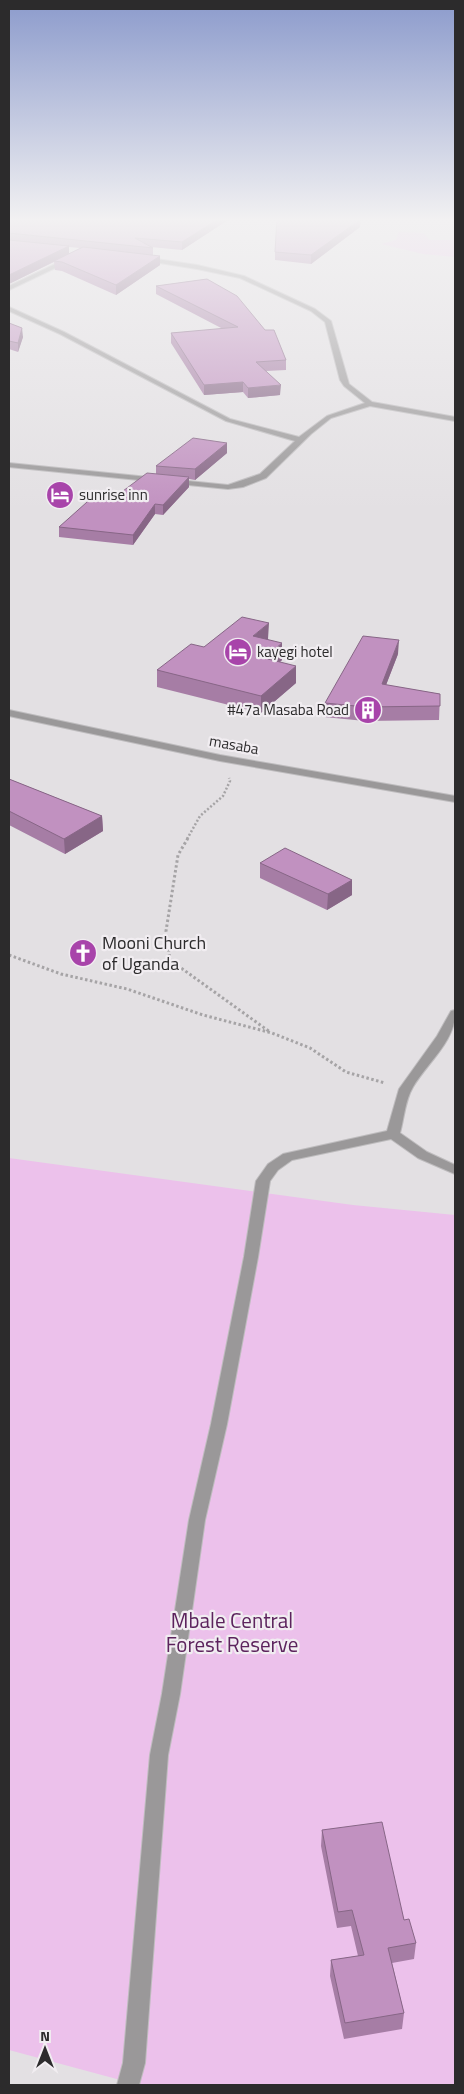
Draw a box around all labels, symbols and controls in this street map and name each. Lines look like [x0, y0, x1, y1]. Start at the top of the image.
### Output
hotel icon: sunrise inn [45, 480, 75, 510]
place label: sunrise inn [79, 483, 148, 506]
hotel icon: kayegi hotel [223, 637, 253, 667]
place label: kayegi hotel [257, 640, 333, 663]
building icon: #47a Masaba Road [353, 695, 383, 725]
place label: #47a Masaba Road [227, 698, 349, 721]
street label: masaba [207, 729, 261, 760]
place label: Mooni Church of Uganda [102, 929, 206, 977]
church icon: Mooni Church of Uganda [68, 938, 98, 968]
park label: Mbale Central Forest Reserve [166, 1604, 298, 1660]
north arrow [20, 2024, 70, 2074]
text: N [40, 2025, 50, 2046]

